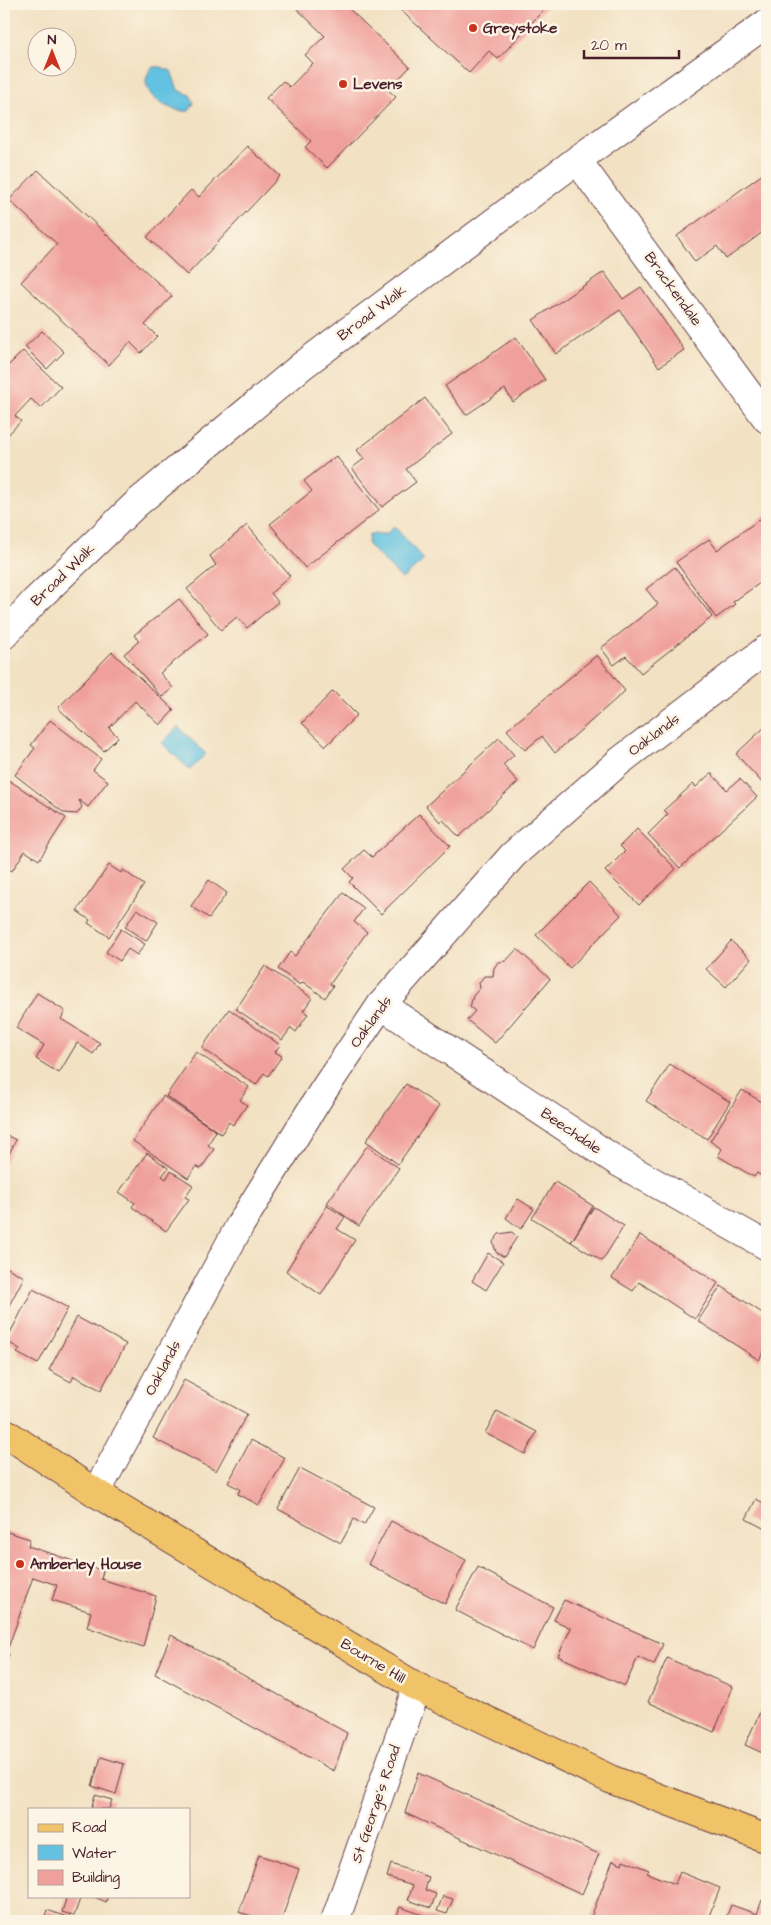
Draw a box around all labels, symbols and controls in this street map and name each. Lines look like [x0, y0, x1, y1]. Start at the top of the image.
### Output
place label: Greystoke [483, 18, 557, 40]
marker: Greystoke [467, 22, 479, 34]
north arrow [28, 28, 78, 78]
scale bar [584, 28, 678, 60]
text: N [48, 30, 57, 50]
text: 20 m [591, 35, 627, 56]
place label: Levens [353, 74, 403, 95]
marker: Levens [337, 78, 349, 90]
street label: Brackendale [639, 248, 707, 330]
street label: Broad Walk [333, 280, 411, 346]
street label: Broad Walk [26, 539, 100, 611]
street label: Oaklands [624, 708, 684, 761]
street label: Oaklands [345, 991, 397, 1052]
street label: Beechdale [536, 1103, 606, 1159]
street label: Oaklands [140, 1336, 186, 1399]
place label: Amberley House [30, 1554, 142, 1576]
marker: Amberley House [14, 1558, 26, 1570]
street label: Bourne Hill [336, 1633, 410, 1689]
street label: St George's Road [346, 1742, 407, 1866]
legend [28, 1808, 190, 1898]
text: Road [72, 1817, 107, 1838]
text: Water [72, 1843, 116, 1864]
text: Building [72, 1867, 120, 1889]

